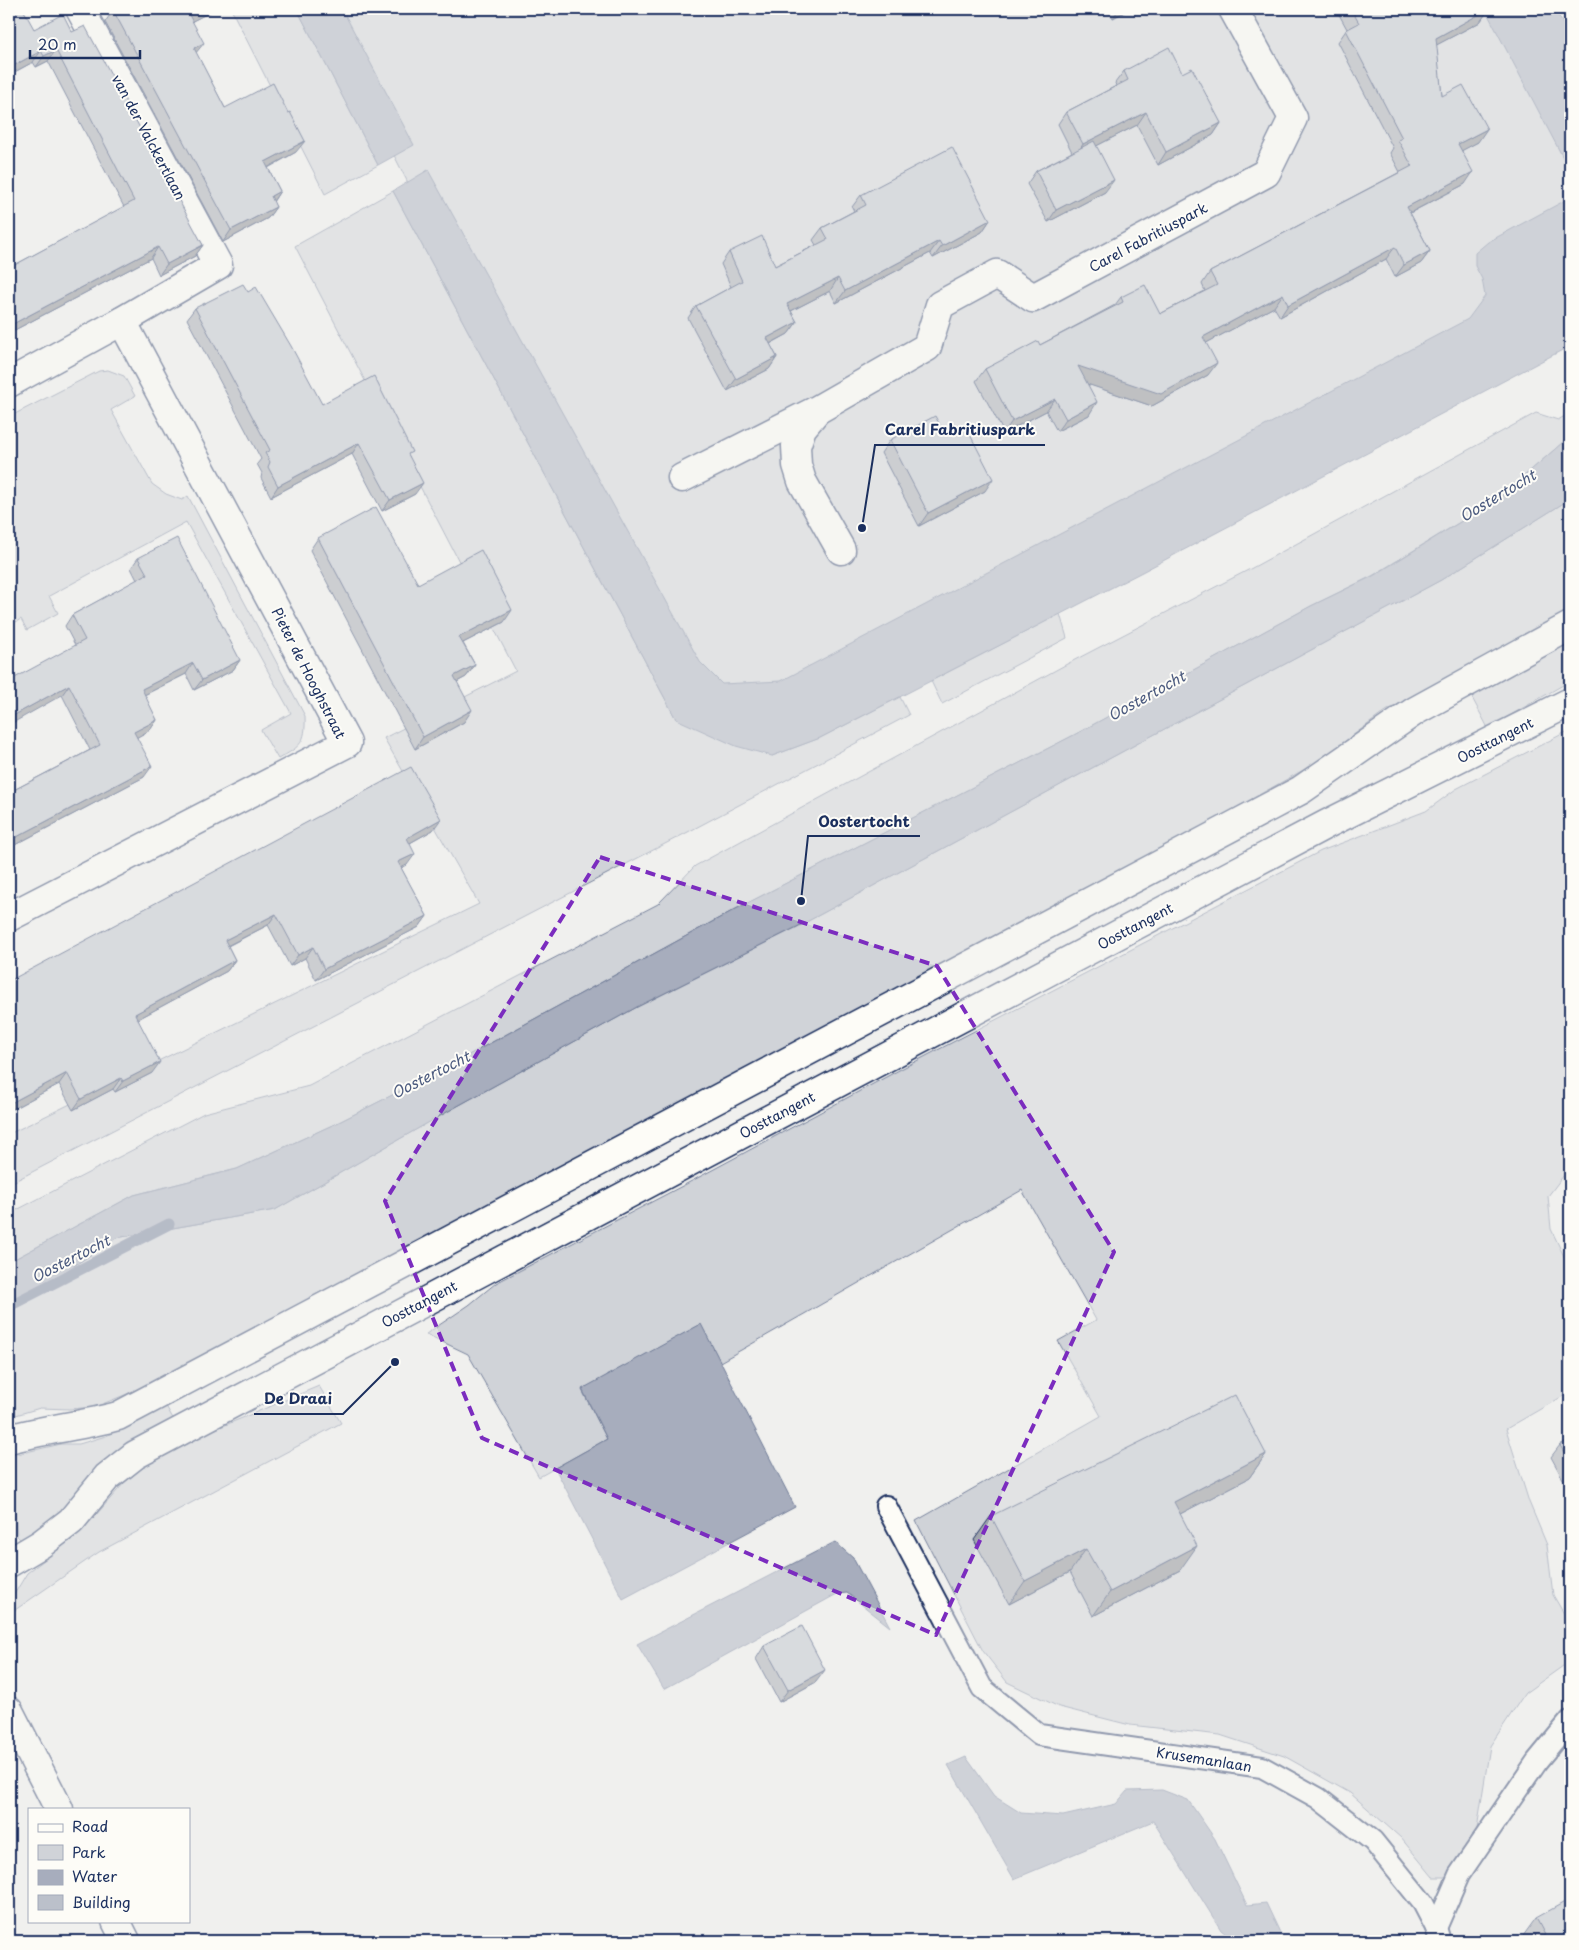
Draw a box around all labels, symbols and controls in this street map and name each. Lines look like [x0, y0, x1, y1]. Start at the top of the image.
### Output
scale bar [30, 28, 140, 60]
text: 20 m [38, 32, 77, 55]
street label: van der Valckertlaan [107, 70, 191, 204]
street label: Carel Fabritiuspark [1085, 197, 1211, 277]
callout: Carel Fabritiuspark [875, 415, 1045, 445]
text: Carel Fabritiuspark [885, 417, 1035, 440]
water label: Oostertocht [1454, 462, 1541, 527]
street label: Pieter de Hooghstraat [267, 604, 351, 743]
water label: Oostertocht [1103, 663, 1190, 726]
street label: Oosttangent [1453, 712, 1537, 768]
callout: Oostertocht [808, 806, 920, 836]
text: Oostertocht [818, 809, 910, 832]
street label: Oosttangent [1093, 897, 1177, 955]
water label: Oostertocht [387, 1044, 475, 1104]
street label: Oosttangent [735, 1086, 819, 1144]
water label: Oostertocht [27, 1228, 115, 1288]
street label: Oosttangent [377, 1275, 461, 1333]
callout: De Draai [254, 1384, 343, 1414]
text: De Draai [264, 1386, 332, 1409]
street label: Krusemanlaan [1155, 1741, 1253, 1777]
legend [28, 1808, 190, 1922]
text: Road [72, 1814, 108, 1837]
text: Park [72, 1840, 106, 1863]
text: Water [72, 1864, 117, 1887]
text: Building [72, 1890, 131, 1913]

